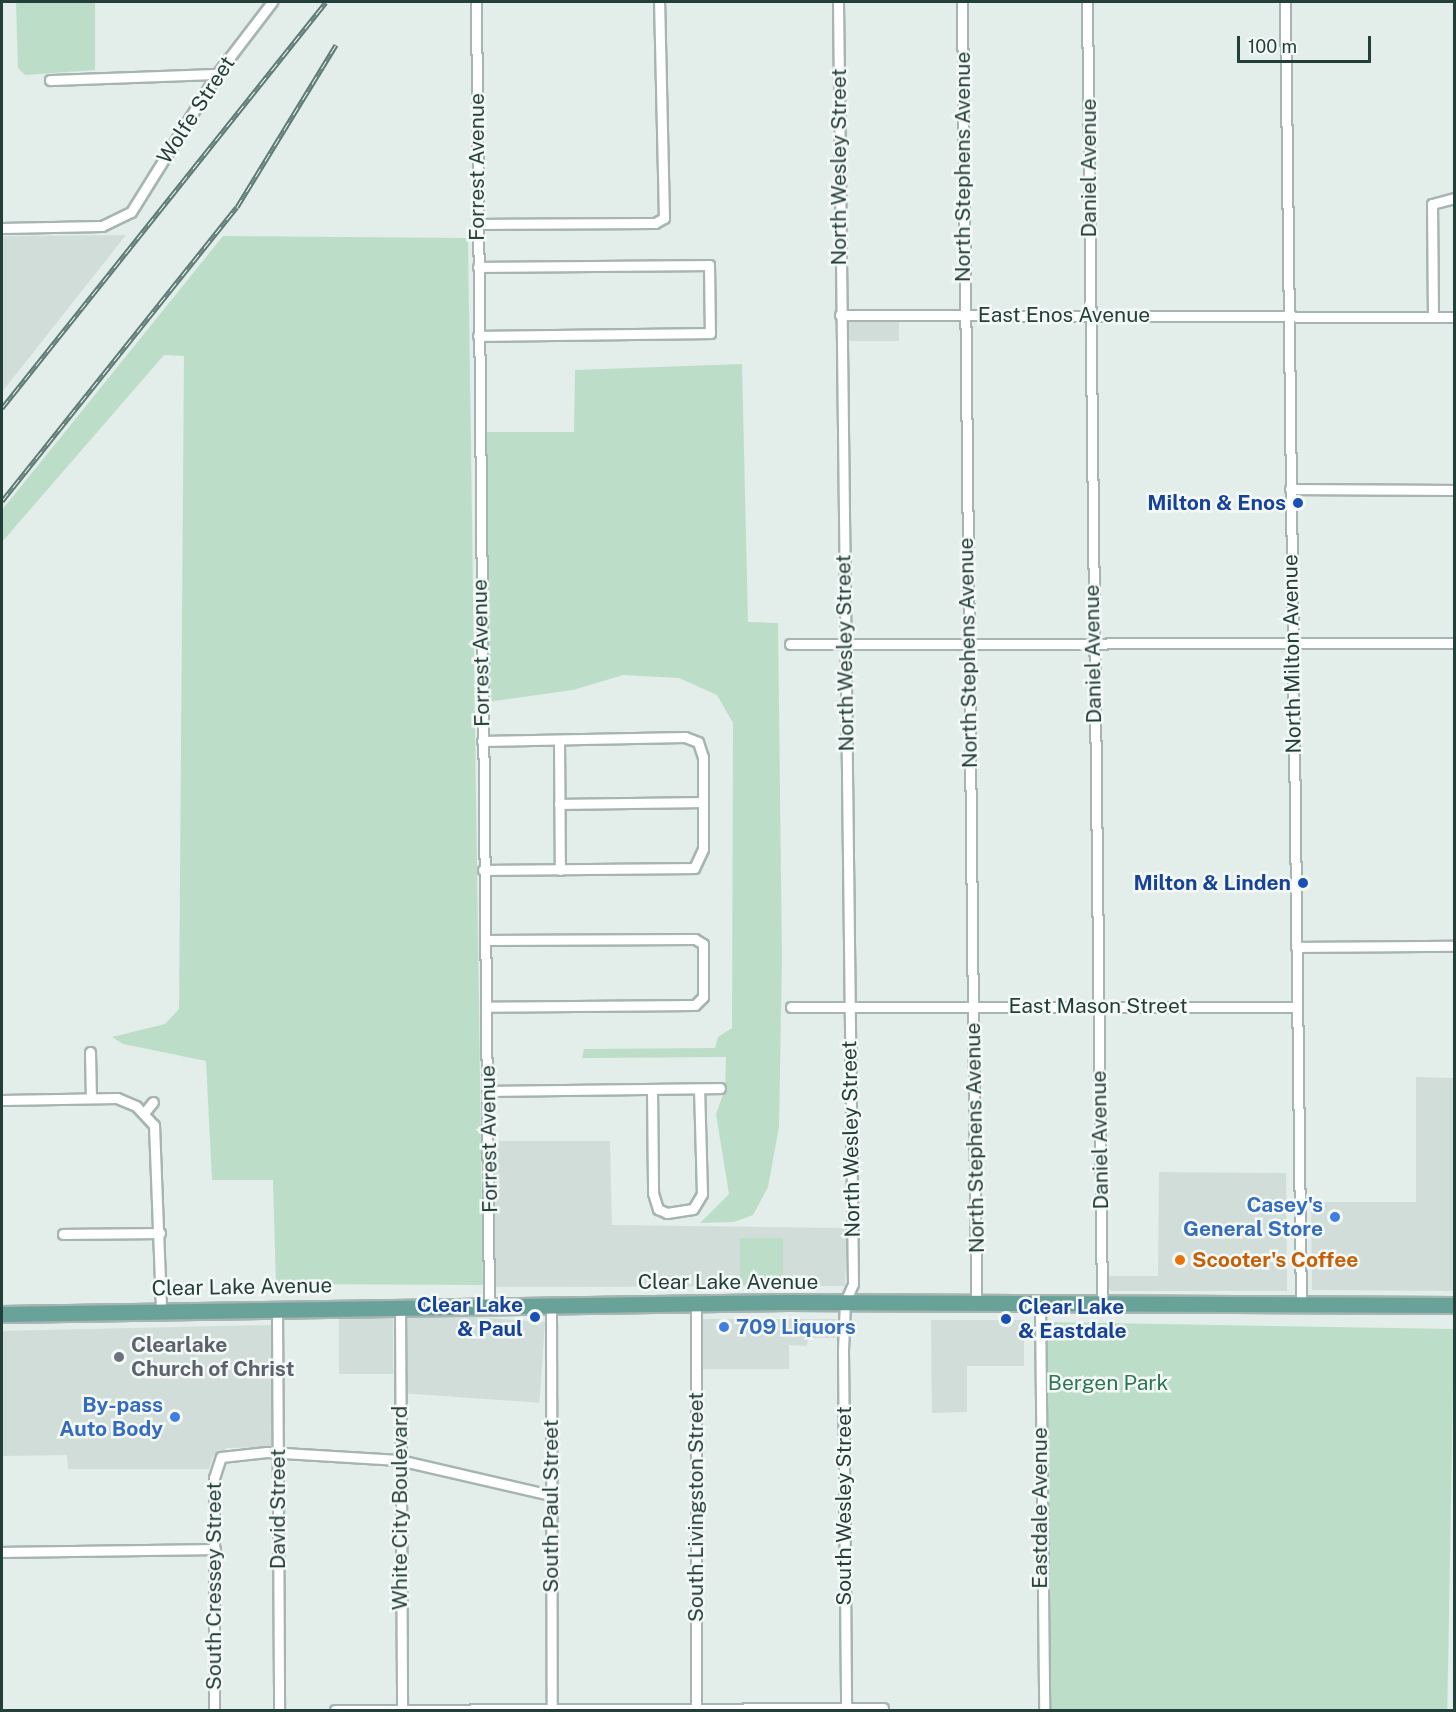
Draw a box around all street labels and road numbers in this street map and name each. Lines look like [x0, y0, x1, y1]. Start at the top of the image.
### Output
street label: Wolfe Street [152, 51, 240, 169]
street label: North Stephens Avenue [950, 52, 976, 282]
street label: North Wesley Street [826, 68, 852, 266]
street label: Forrest Avenue [464, 93, 490, 241]
street label: Daniel Avenue [1076, 99, 1102, 237]
street label: East Enos Avenue [978, 302, 1150, 328]
street label: North Stephens Avenue [953, 537, 983, 769]
street label: North Wesley Street [831, 554, 859, 752]
street label: North Milton Avenue [1278, 554, 1306, 754]
street label: Forrest Avenue [467, 579, 495, 727]
street label: Daniel Avenue [1079, 584, 1107, 724]
street label: East Mason Street [1008, 993, 1188, 1019]
street label: North Stephens Avenue [960, 1022, 990, 1254]
street label: North Wesley Street [837, 1040, 865, 1238]
street label: Forrest Avenue [475, 1065, 503, 1213]
street label: Daniel Avenue [1086, 1070, 1114, 1210]
street label: Clear Lake Avenue [638, 1269, 818, 1295]
street label: Clear Lake Avenue [151, 1273, 333, 1301]
street label: South Livingston Street [683, 1392, 709, 1622]
street label: White City Boulevard [387, 1406, 413, 1610]
street label: South Wesley Street [831, 1406, 857, 1606]
street label: South Paul Street [538, 1419, 564, 1593]
street label: Eastdale Avenue [1027, 1427, 1053, 1589]
street label: David Street [265, 1449, 291, 1569]
street label: South Cressey Street [201, 1482, 227, 1690]

